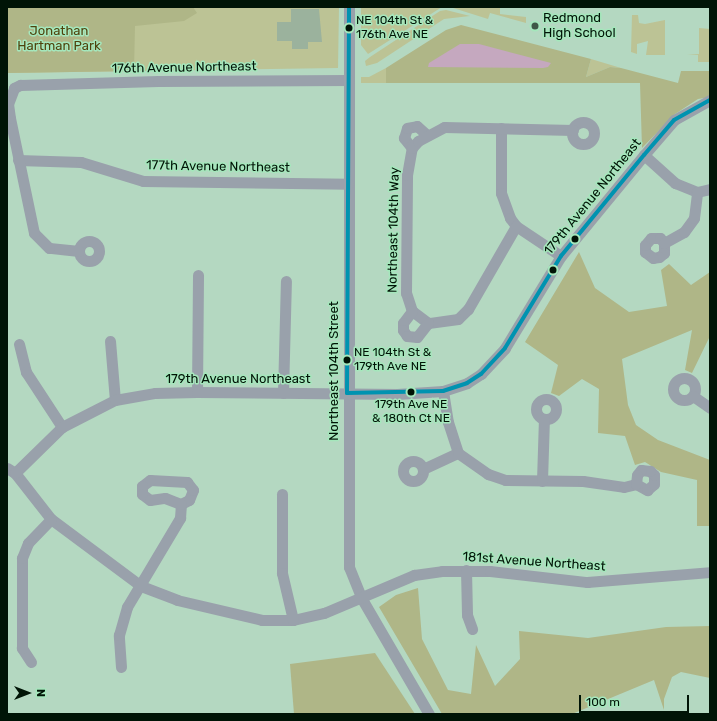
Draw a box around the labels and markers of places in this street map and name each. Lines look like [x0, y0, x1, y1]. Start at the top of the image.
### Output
place label: Redmond High School [543, 11, 616, 42]
place label: NE 104th St & 176th Ave NE [356, 14, 433, 42]
marker: Redmond High School [530, 21, 540, 31]
marker: NE 104th St & 176th Ave NE [344, 23, 354, 33]
unlabelled marker [570, 234, 580, 244]
unlabelled marker [548, 265, 558, 275]
place label: NE 104th St & 179th Ave NE [354, 346, 431, 374]
marker: NE 104th St & 179th Ave NE [342, 355, 352, 365]
marker: 179th Ave NE & 180th Ct NE [406, 387, 416, 397]
place label: 179th Ave NE & 180th Ct NE [372, 398, 450, 426]

